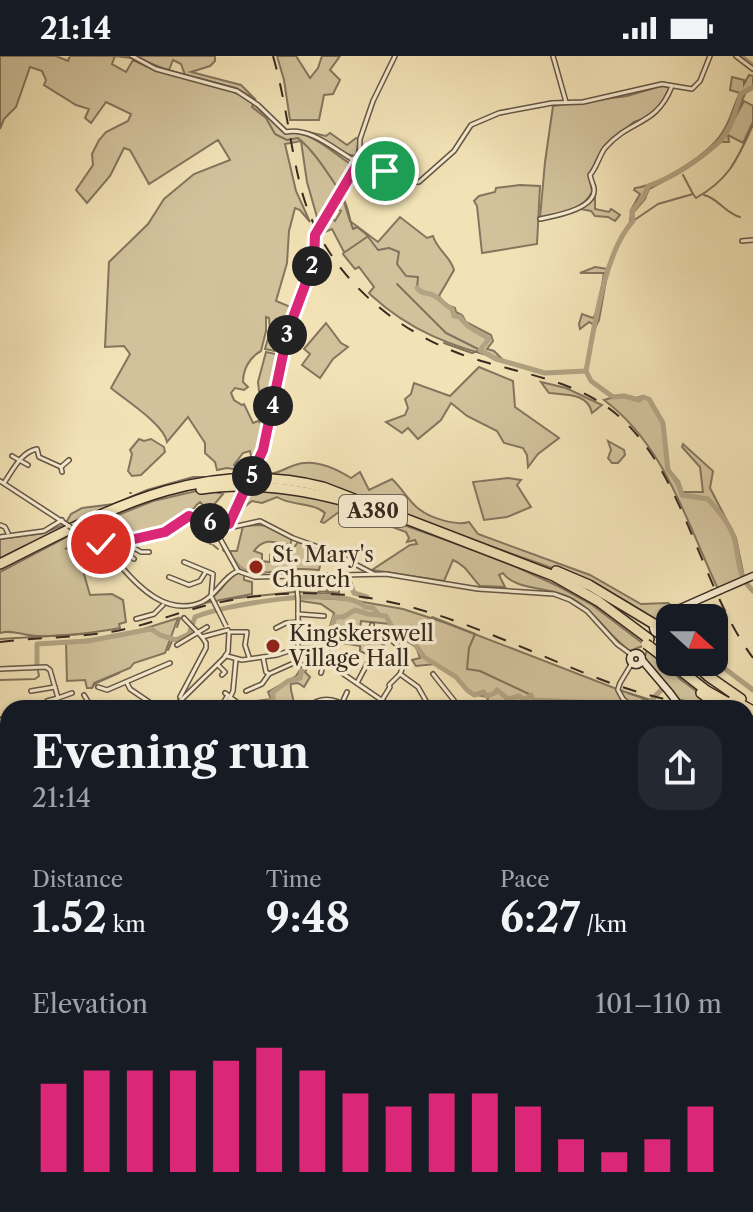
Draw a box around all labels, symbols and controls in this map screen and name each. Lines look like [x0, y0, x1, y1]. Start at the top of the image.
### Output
text: 21:14 [40, 10, 111, 47]
pin [351, 137, 419, 205]
icon: arrive [363, 149, 407, 193]
pin: 2 [292, 246, 332, 286]
text: 2 [306, 252, 319, 279]
pin: 3 [267, 315, 307, 355]
text: 3 [281, 321, 293, 348]
pin: 4 [253, 386, 293, 426]
text: 4 [266, 392, 280, 419]
pin: 5 [232, 456, 272, 496]
text: 5 [246, 462, 258, 489]
road number: A380 [339, 495, 407, 527]
pin: 6 [190, 503, 230, 543]
text: 6 [203, 509, 217, 536]
pin [67, 510, 135, 578]
icon: check [79, 522, 123, 566]
place label: St. Mary's Church [272, 541, 374, 593]
marker: St. Mary's Church [247, 558, 265, 576]
north arrow [656, 604, 728, 676]
map controls [656, 604, 728, 676]
place label: Kingskerswell Village Hall [288, 620, 434, 672]
marker: Kingskerswell Village Hall [264, 637, 282, 655]
text: Evening run [32, 725, 309, 779]
button: share [638, 726, 722, 810]
text: 21:14 [32, 782, 91, 814]
text: Distance [32, 866, 123, 893]
text: Time [266, 866, 322, 893]
text: Pace [500, 866, 550, 893]
text: 1.52 [32, 893, 107, 942]
text: 9:48 [266, 893, 350, 942]
text: 6:27 [500, 893, 580, 942]
text: km [107, 911, 146, 938]
text: /km [580, 911, 627, 938]
text: Elevation [32, 988, 148, 1020]
text: 101–110 m [595, 988, 722, 1020]

